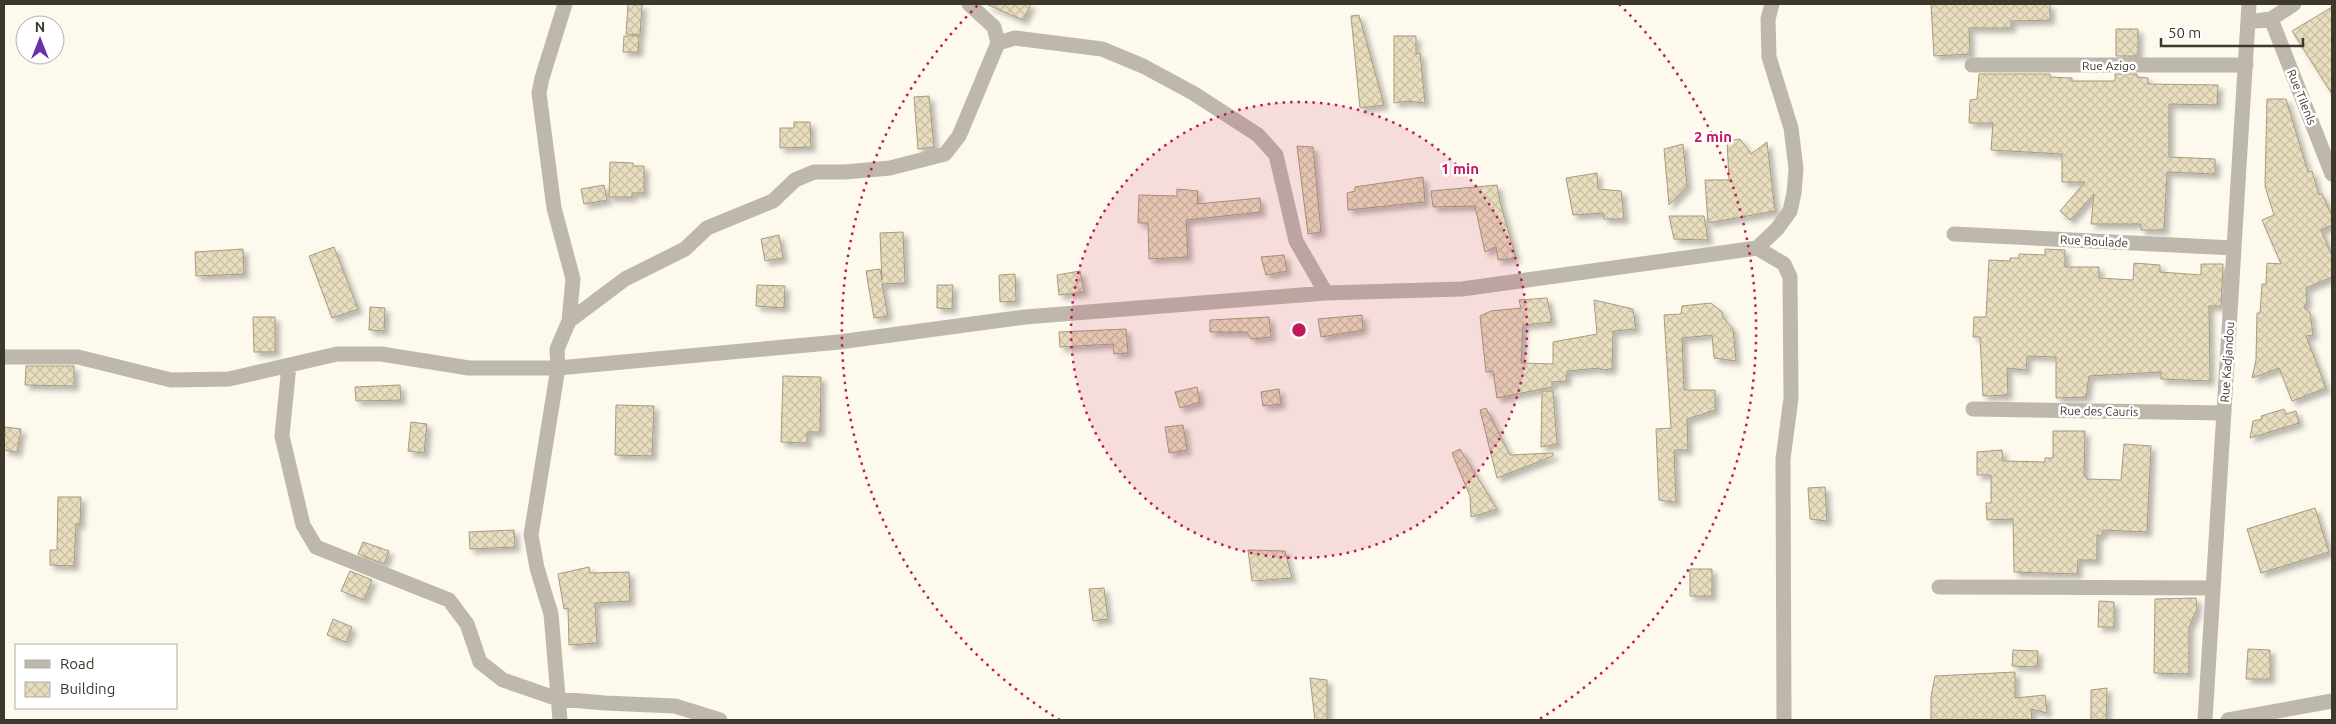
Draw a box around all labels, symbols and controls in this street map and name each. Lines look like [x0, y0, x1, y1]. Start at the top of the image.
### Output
north arrow [15, 15, 65, 65]
scale bar [2161, 15, 2304, 47]
text: N [35, 19, 45, 35]
text: 50 m [2168, 24, 2201, 41]
street label: Rue Azigo [2082, 59, 2136, 72]
street label: Rue Tilenls [2285, 67, 2319, 127]
text: 2 min [1694, 128, 1732, 145]
text: 1 min [1441, 160, 1479, 177]
street label: Rue Boulade [2060, 233, 2128, 249]
centre of rings [1290, 321, 1308, 339]
street label: Rue Kadjandou [2218, 321, 2236, 403]
street label: Rue des Cauris [2060, 404, 2138, 418]
legend [15, 644, 178, 709]
text: Road [60, 655, 95, 672]
text: Building [60, 680, 115, 697]

